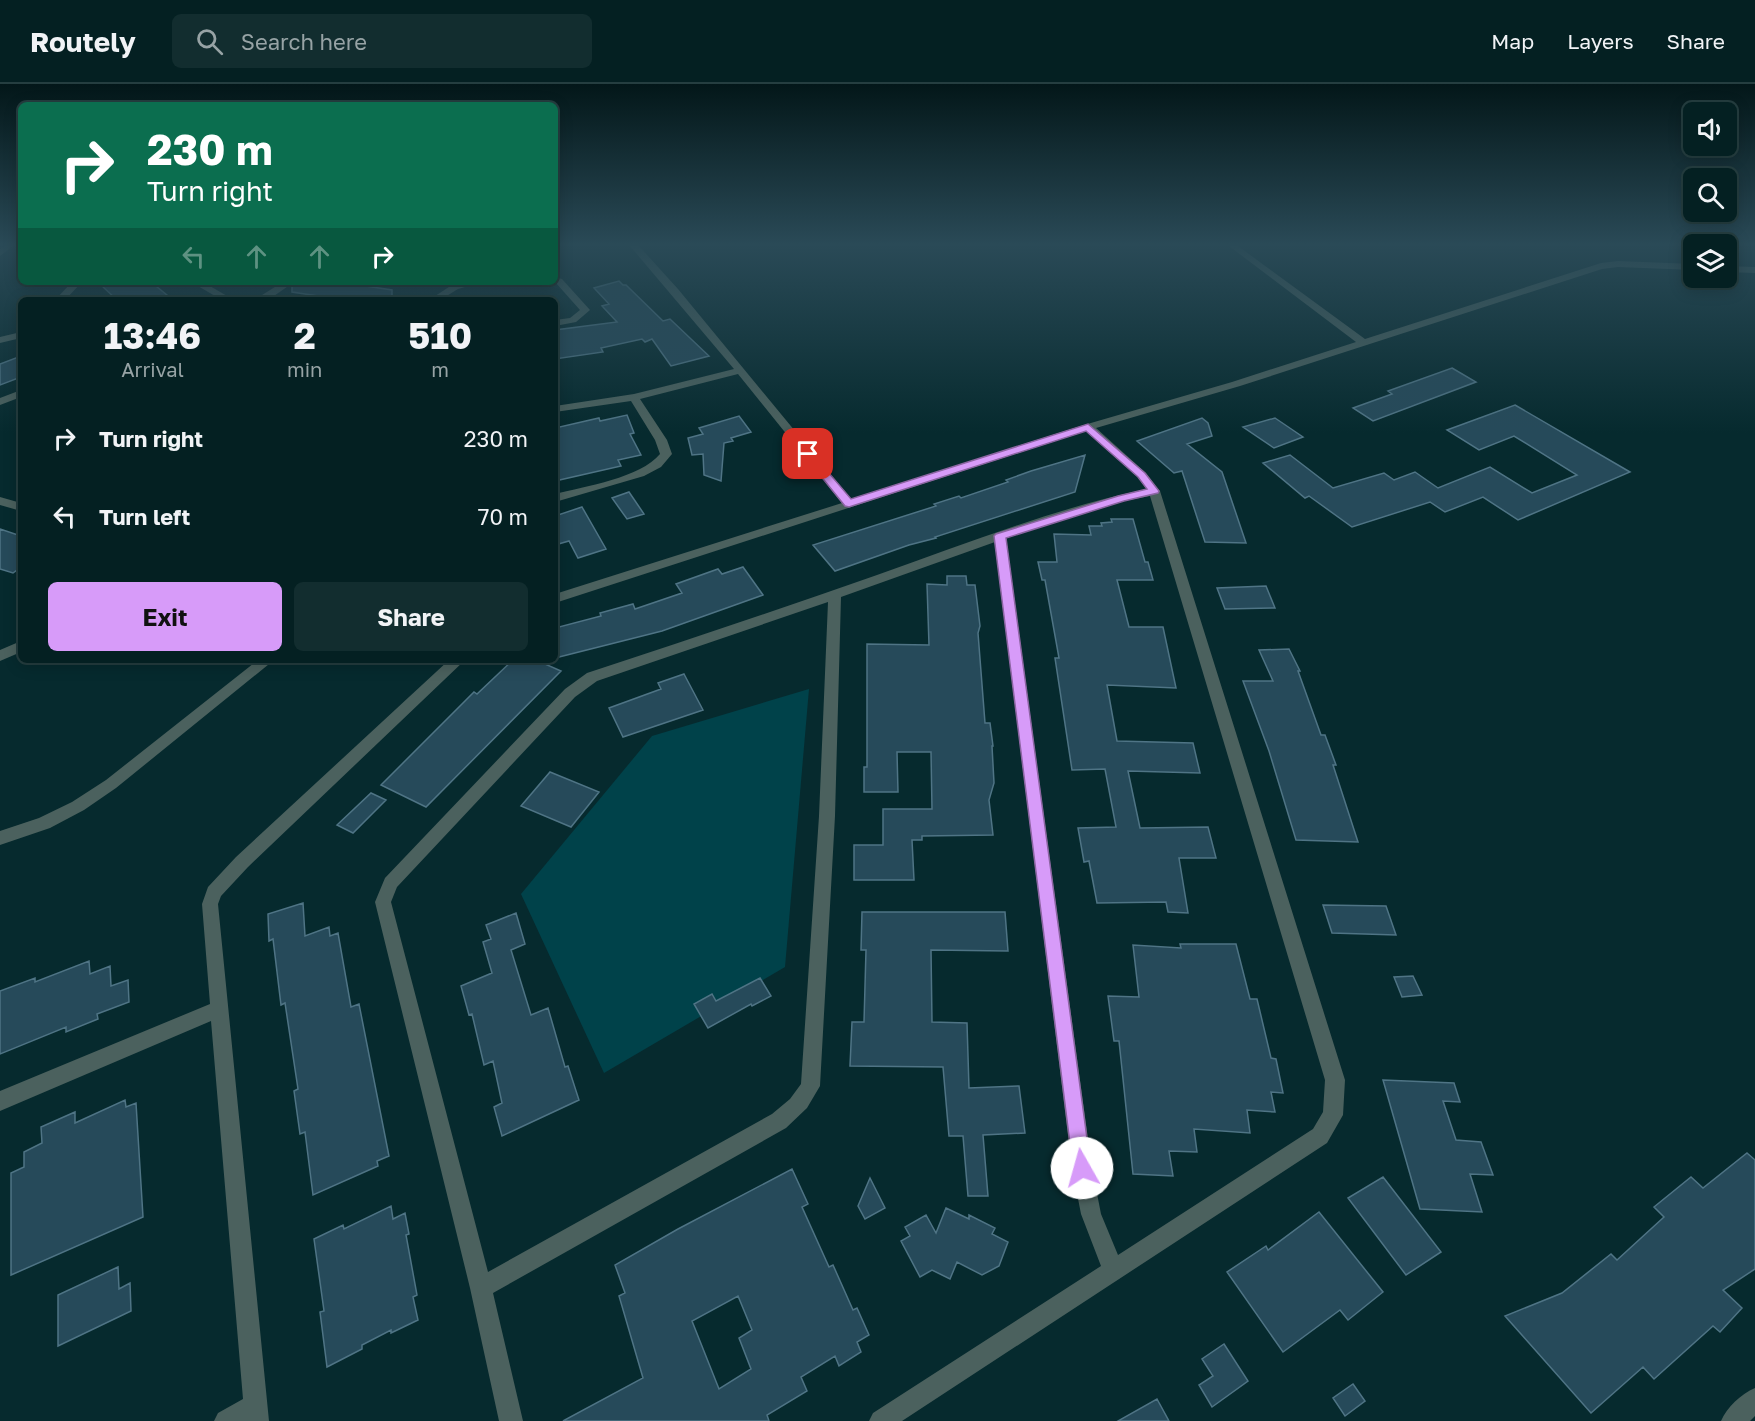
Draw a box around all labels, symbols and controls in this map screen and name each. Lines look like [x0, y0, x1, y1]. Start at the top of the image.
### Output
search box [172, 14, 592, 68]
text: Routely [30, 25, 136, 58]
icon: search [193, 25, 226, 58]
text: Search here [241, 28, 367, 55]
text: Map [1491, 28, 1534, 54]
text: Layers [1567, 28, 1634, 54]
text: Share [1667, 28, 1725, 54]
map controls [1683, 102, 1737, 288]
button: sound [1683, 102, 1737, 156]
text: 230 m [147, 124, 273, 174]
icon: right [48, 126, 126, 204]
button: search [1683, 168, 1737, 222]
text: Turn right [147, 175, 273, 207]
button: layers [1683, 234, 1737, 288]
icon: left [177, 240, 210, 273]
icon: ahead [240, 240, 273, 273]
icon: ahead [303, 240, 336, 273]
icon: right [366, 240, 399, 273]
text: 13:46 [104, 314, 201, 357]
text: 2 [294, 314, 316, 357]
text: 510 [408, 314, 472, 357]
text: Arrival [121, 357, 184, 381]
text: min [287, 357, 322, 381]
text: m [431, 357, 449, 381]
icon: right [48, 422, 81, 455]
text: Turn right [99, 425, 203, 452]
text: 230 m [464, 425, 528, 452]
pin [782, 428, 833, 479]
icon: arrive [791, 437, 824, 470]
icon: left [48, 500, 81, 533]
text: Turn left [99, 503, 190, 530]
text: 70 m [478, 503, 528, 530]
button: Exit [48, 582, 282, 651]
button: Share [294, 582, 528, 651]
position arrow [1050, 1136, 1114, 1200]

